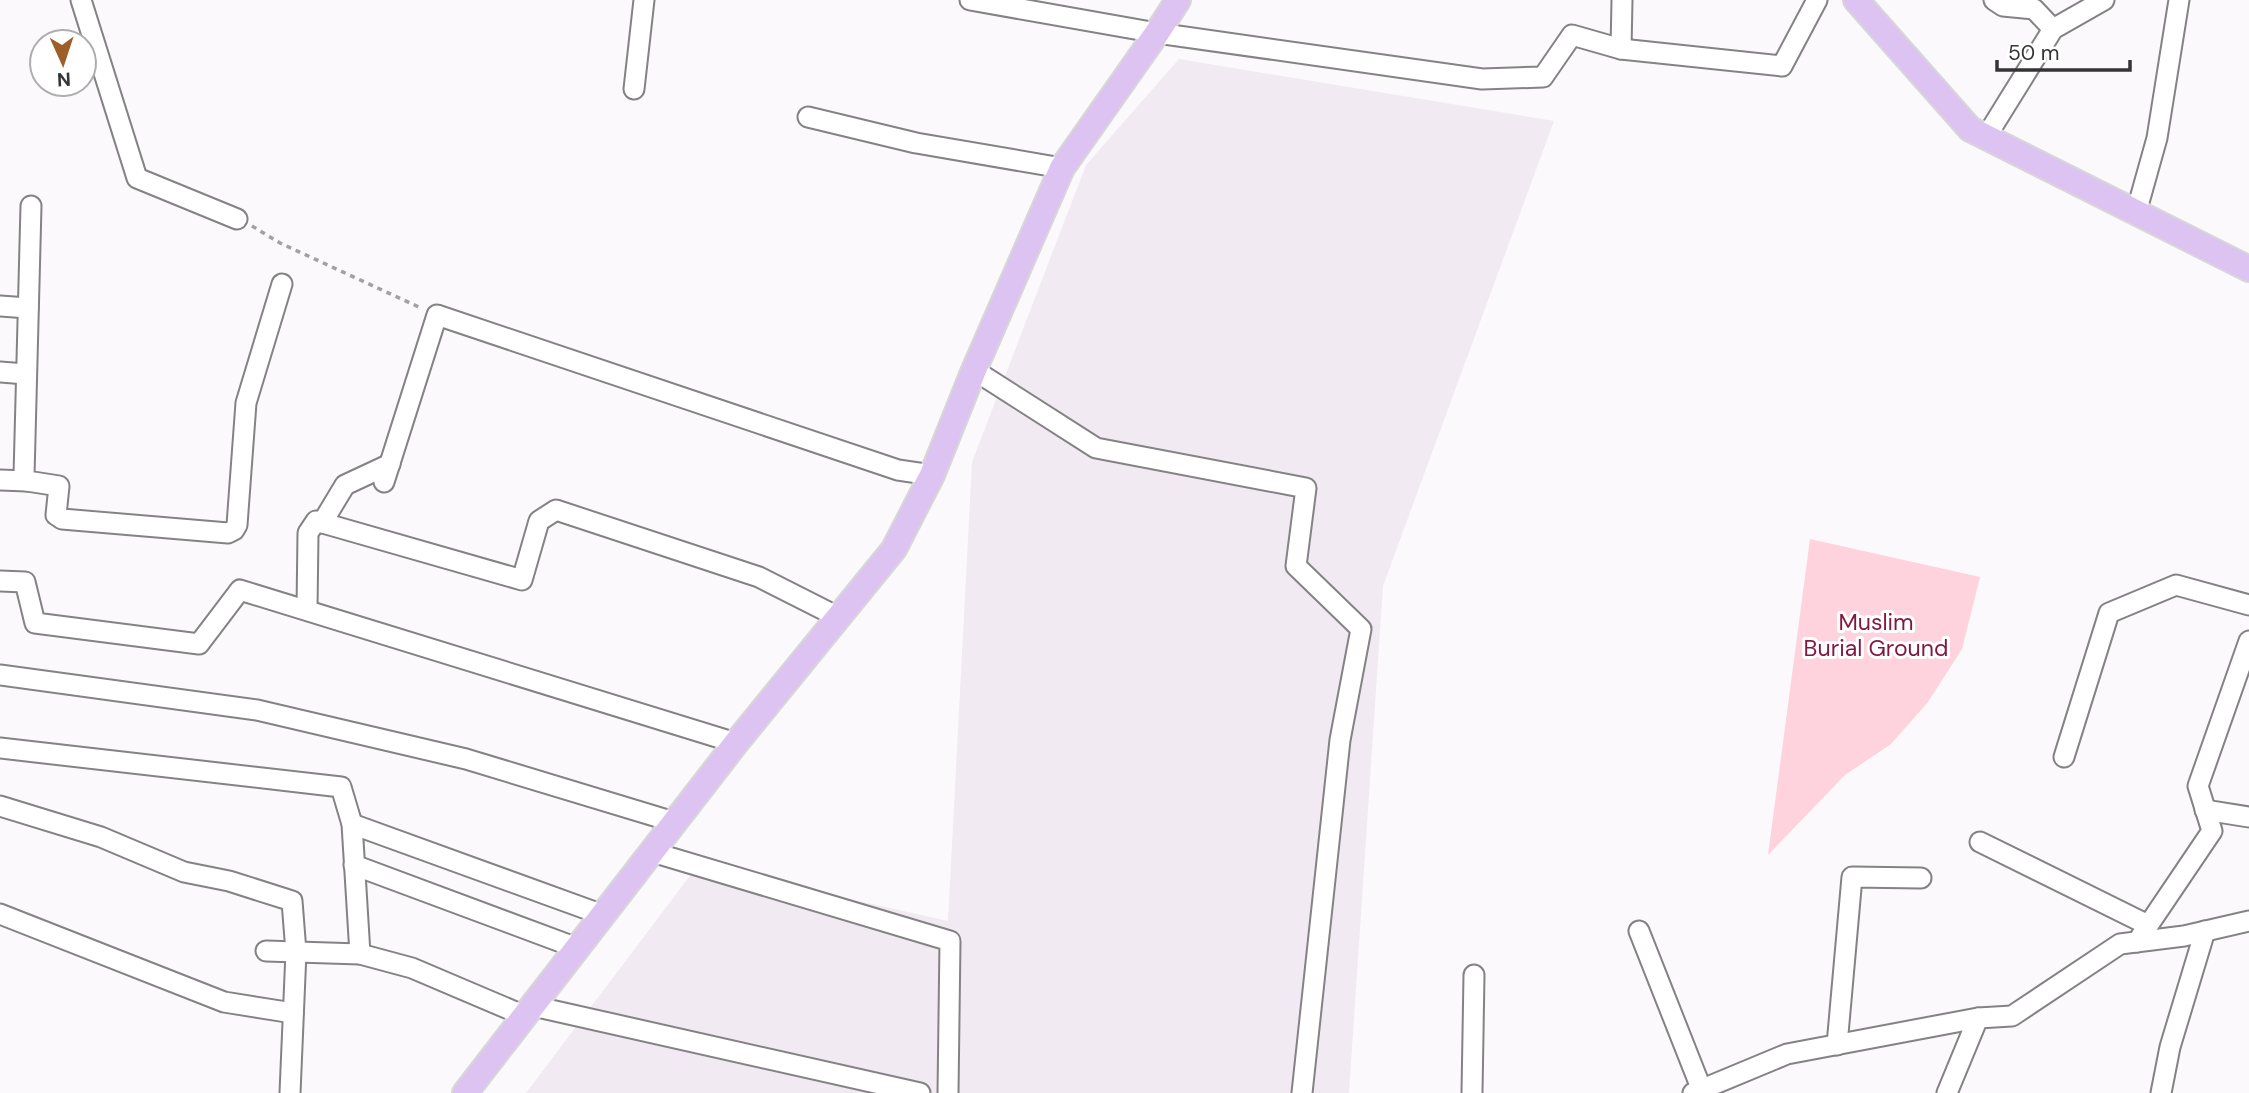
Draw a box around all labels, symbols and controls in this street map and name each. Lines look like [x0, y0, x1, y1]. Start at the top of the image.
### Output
north arrow [28, 28, 98, 98]
scale bar [1997, 28, 2130, 72]
text: 50 m [2008, 39, 2059, 67]
text: N [56, 67, 71, 92]
park label: Muslim Burial Ground [1804, 607, 1948, 663]

